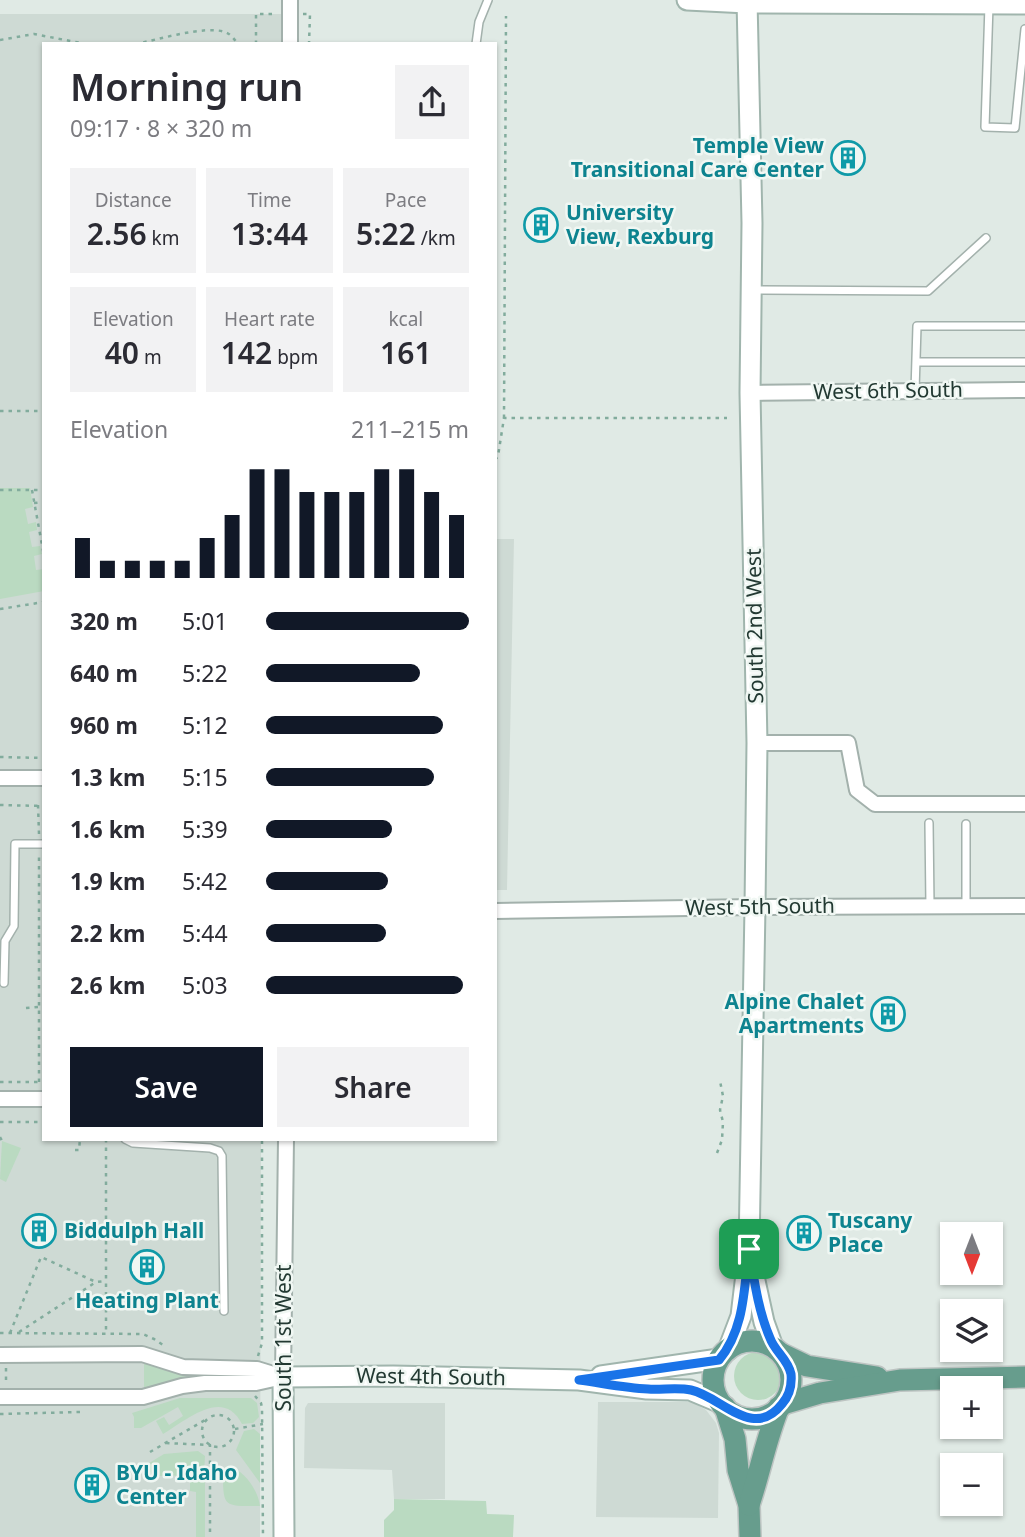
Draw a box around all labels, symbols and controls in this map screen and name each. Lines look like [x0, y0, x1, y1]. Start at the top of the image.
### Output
text: Morning run [70, 60, 303, 112]
button: share [395, 65, 469, 139]
text: 09:17 · 8 × 320 m [70, 112, 252, 144]
place label: Temple View Transitional Care Center [571, 131, 825, 183]
building icon: Temple View Transitional Care Center [829, 139, 867, 177]
text: Distance [95, 187, 172, 213]
text: Time [248, 187, 291, 213]
text: Pace [385, 187, 427, 213]
place label: University View, Rexburg [566, 198, 714, 250]
building icon: University View, Rexburg [522, 206, 560, 244]
text: 2.56 [87, 213, 147, 254]
text: 13:44 [231, 213, 308, 254]
text: 5:22 [356, 213, 416, 254]
text: km [147, 225, 179, 251]
text: /km [416, 225, 456, 251]
text: Elevation [93, 306, 174, 332]
text: Heart rate [224, 306, 315, 332]
text: kcal [388, 306, 423, 332]
text: 40 [105, 332, 139, 373]
text: 142 [221, 332, 272, 373]
text: 161 [380, 332, 432, 373]
text: m [139, 344, 162, 370]
text: bpm [272, 344, 318, 370]
street label: West 6th South [813, 375, 963, 405]
text: Elevation [70, 413, 168, 445]
text: 211–215 m [351, 413, 469, 445]
street label: South 2nd West [739, 548, 769, 704]
text: 320 m [70, 605, 138, 637]
text: 5:01 [182, 605, 228, 637]
text: 640 m [70, 657, 138, 689]
text: 5:22 [182, 657, 228, 689]
text: 960 m [70, 709, 138, 741]
text: 5:12 [182, 709, 228, 741]
text: 1.3 km [70, 761, 145, 793]
text: 5:15 [182, 761, 228, 793]
text: 1.6 km [70, 813, 145, 845]
text: 5:39 [182, 813, 228, 845]
text: 1.9 km [70, 865, 145, 897]
text: 5:42 [182, 865, 228, 897]
street label: West 5th South [685, 891, 835, 921]
text: 2.2 km [70, 917, 145, 949]
text: 5:44 [182, 917, 228, 949]
text: 2.6 km [70, 969, 145, 1001]
text: 5:03 [182, 969, 228, 1001]
place label: Alpine Chalet Apartments [724, 987, 864, 1039]
building icon: Alpine Chalet Apartments [869, 995, 907, 1033]
button: Save [70, 1047, 263, 1127]
button: Share [277, 1047, 469, 1127]
place label: Tuscany Place [828, 1206, 912, 1258]
building icon: Biddulph Hall [20, 1212, 58, 1250]
building icon: Tuscany Place [785, 1214, 823, 1252]
place label: Biddulph Hall [64, 1216, 204, 1244]
pin [719, 1219, 779, 1279]
north arrow [940, 1222, 1003, 1284]
map controls [940, 1222, 1003, 1516]
icon: arrive [730, 1230, 768, 1268]
building icon: Heating Plant [128, 1248, 166, 1286]
street label: South 1st West [269, 1264, 297, 1411]
place label: Heating Plant [75, 1286, 219, 1314]
button: layers [940, 1299, 1003, 1362]
street label: West 4th South [356, 1361, 506, 1391]
button: + [940, 1376, 1003, 1439]
button: − [940, 1453, 1003, 1516]
place label: BYU - Idaho Center [116, 1458, 237, 1510]
building icon: BYU - Idaho Center [73, 1466, 111, 1504]

